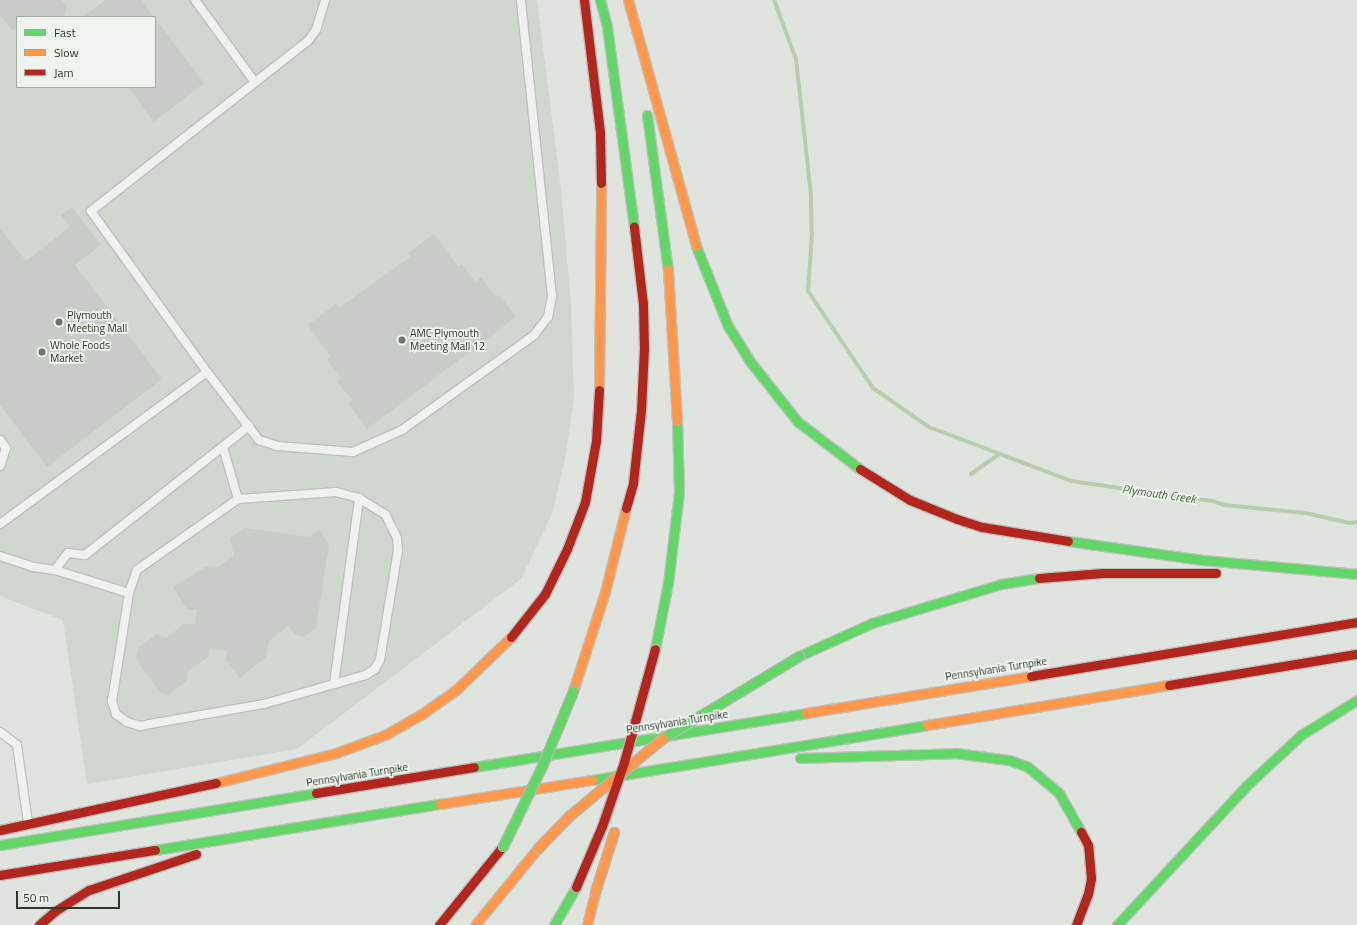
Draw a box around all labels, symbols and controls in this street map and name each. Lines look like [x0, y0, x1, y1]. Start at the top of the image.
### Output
legend [16, 16, 156, 88]
text: Fast [54, 23, 76, 42]
text: Slow [54, 43, 79, 62]
text: Jam [54, 63, 74, 82]
place label: Plymouth Meeting Mall [67, 309, 127, 335]
marker: Plymouth Meeting Mall [54, 317, 64, 327]
place label: AMC Plymouth Meeting Mall 12 [410, 327, 485, 353]
marker: AMC Plymouth Meeting Mall 12 [397, 335, 407, 345]
place label: Whole Foods Market [50, 339, 110, 365]
marker: Whole Foods Market [37, 347, 47, 357]
water label: Plymouth Creek [1121, 482, 1197, 506]
street label: Pennsylvania Turnpike [944, 654, 1048, 684]
street label: Pennsylvania Turnpike [625, 707, 729, 737]
street label: Pennsylvania Turnpike [305, 760, 409, 790]
scale bar [18, 883, 122, 909]
text: 50 m [23, 888, 49, 907]

